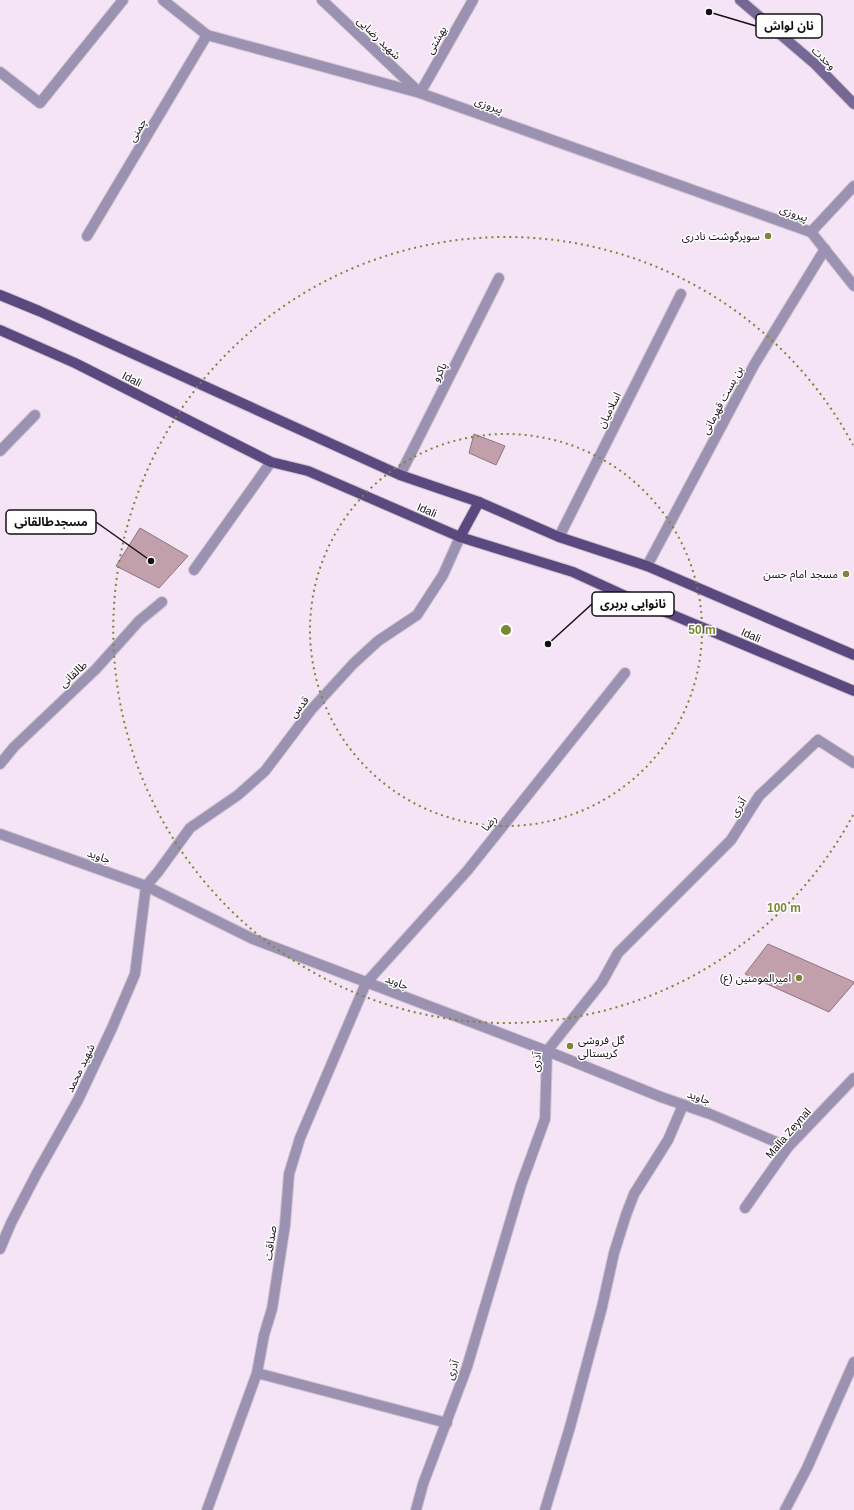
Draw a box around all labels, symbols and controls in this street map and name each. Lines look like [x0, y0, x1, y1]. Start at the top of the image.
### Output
street label: شهید رضایی [354, 14, 403, 63]
callout: نان لواش [756, 14, 822, 38]
text: نان لواش [764, 19, 814, 33]
street label: بهشتی [423, 24, 450, 57]
street label: وحدت [809, 44, 838, 73]
street label: پیروزی [473, 94, 505, 118]
street label: چمنی [125, 116, 151, 145]
street label: پیروزی [778, 202, 810, 226]
place label: سوپرگوشت نادری [682, 230, 760, 244]
marker: سوپرگوشت نادری [763, 231, 773, 241]
street label: پاکرو [429, 360, 451, 385]
street label: بن بست قهرمانی [699, 364, 746, 437]
street label: Idali [120, 369, 144, 389]
street label: اسلامیان [595, 390, 624, 430]
street label: Idali [415, 501, 439, 519]
callout: مسجدطالقانی [6, 510, 96, 534]
text: مسجدطالقانی [14, 515, 88, 529]
place label: مسجد امام حسن [763, 568, 838, 582]
marker: مسجد امام حسن [841, 569, 851, 579]
callout: نانوایی بربری [592, 592, 674, 616]
text: نانوایی بربری [600, 597, 666, 611]
centre of rings [499, 623, 513, 637]
text: 50 m [688, 623, 716, 637]
street label: Idali [739, 626, 763, 644]
street label: طالقانی [57, 658, 90, 690]
street label: قدس [287, 694, 312, 721]
street label: آذری [728, 795, 750, 819]
street label: رضا [479, 813, 500, 834]
street label: جاوید [85, 846, 113, 867]
text: 100 m [767, 901, 801, 915]
street label: جاوید [383, 972, 411, 993]
place label: امیرالمومنین (ع) [720, 972, 791, 986]
marker: امیرالمومنین (ع) [794, 973, 804, 983]
place label: گل فروشی کریستالی [578, 1034, 625, 1060]
marker: گل فروشی کریستالی [565, 1041, 575, 1051]
street label: شهید محمد [63, 1042, 98, 1095]
street label: آذری [529, 1050, 544, 1073]
street label: جاوید [685, 1087, 713, 1108]
street label: Malla Zeynal [763, 1106, 813, 1160]
street label: صداقت [262, 1225, 278, 1261]
street label: آذری [443, 1358, 462, 1382]

